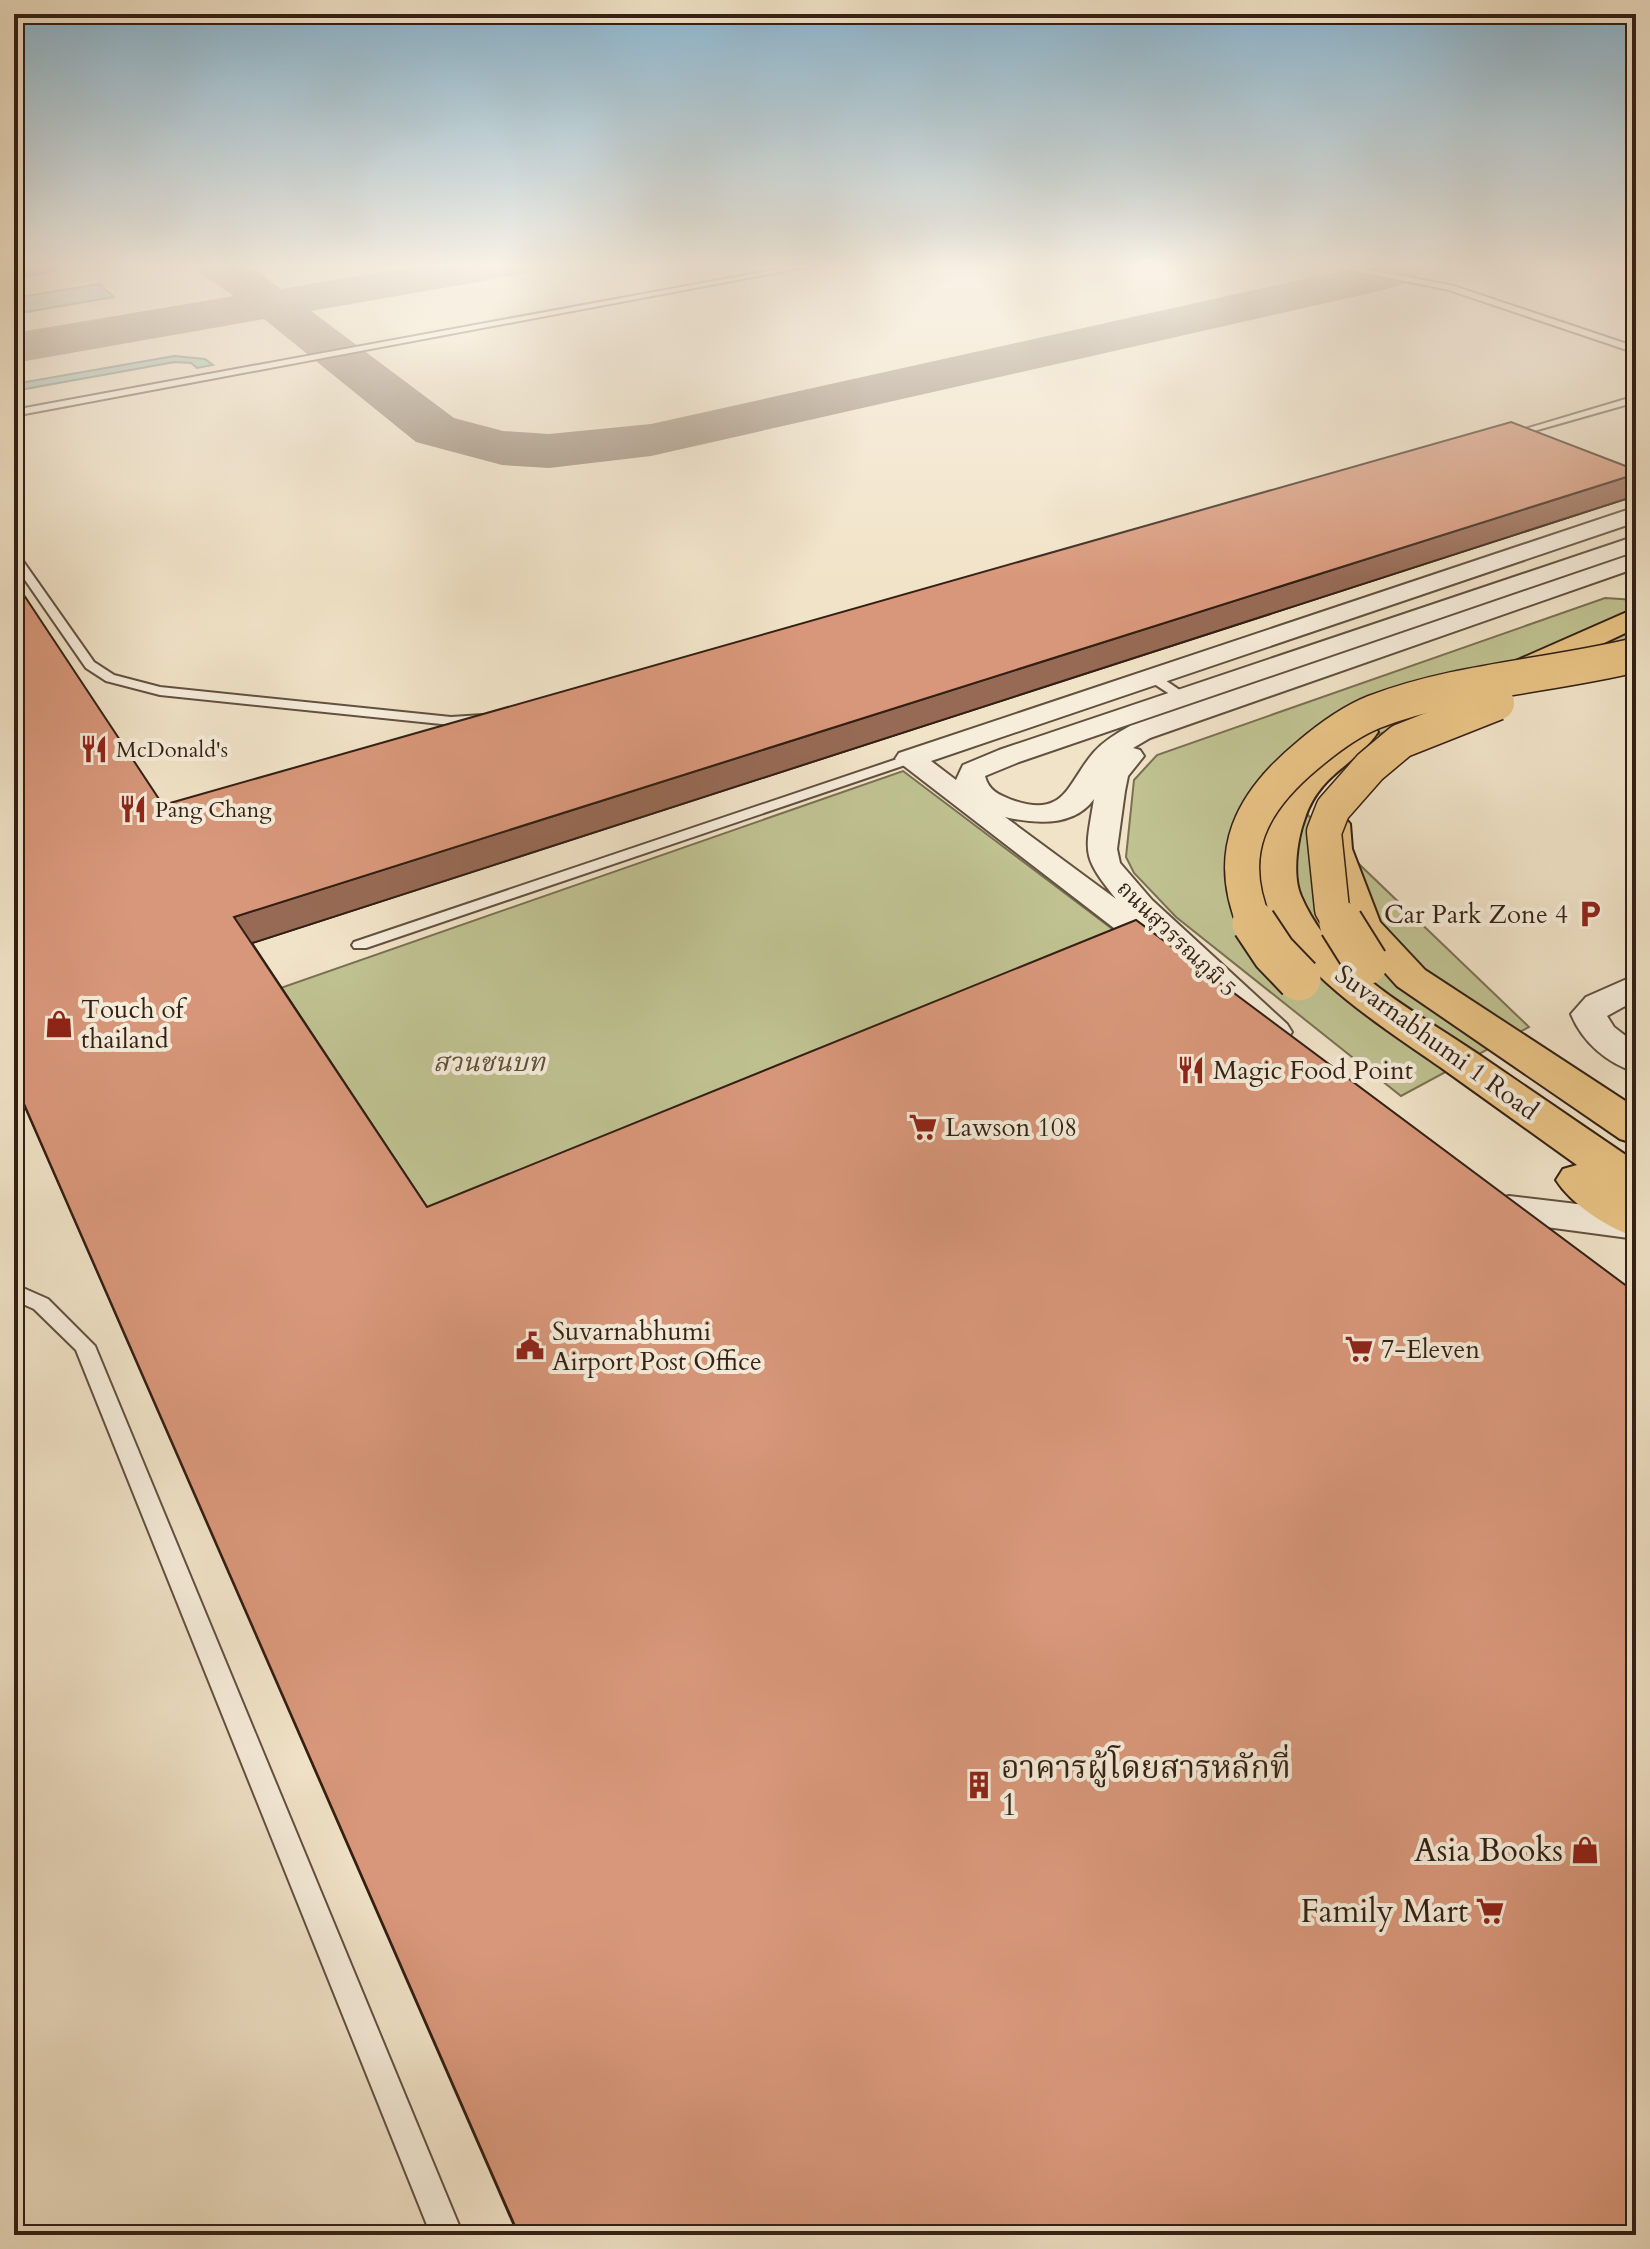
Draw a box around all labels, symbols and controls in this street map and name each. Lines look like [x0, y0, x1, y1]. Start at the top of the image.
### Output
restaurant icon: McDonald's [79, 734, 109, 764]
place label: McDonald's [116, 735, 228, 765]
restaurant icon: Pang Chang [118, 794, 148, 824]
place label: Pang Chang [155, 795, 272, 825]
street label: ถนนสุวรรณภูมิ 5 [1110, 874, 1243, 1003]
place label: Car Park Zone 4 [1384, 897, 1568, 932]
parking icon: Car Park Zone 4 [1575, 899, 1605, 929]
street label: Suvarnabhumi 1 Road [1328, 957, 1546, 1128]
place label: Touch of thailand [81, 992, 188, 1057]
shop icon: Touch of thailand [44, 1009, 74, 1039]
park label: สวนชนบท [433, 1045, 546, 1080]
place label: Magic Food Point [1213, 1053, 1413, 1088]
restaurant icon: Magic Food Point [1176, 1055, 1206, 1085]
place label: Lawson 108 [945, 1110, 1077, 1145]
supermarket icon: Lawson 108 [908, 1112, 938, 1142]
place label: Suvarnabhumi Airport Post Office [552, 1314, 762, 1379]
public building icon: Suvarnabhumi Airport Post Office [515, 1331, 545, 1361]
place label: 7-Eleven [1381, 1332, 1480, 1367]
supermarket icon: 7-Eleven [1344, 1334, 1374, 1364]
place label: อาคารผู้โดยสารหลักที่ 1 [1001, 1744, 1291, 1827]
building icon: อาคารผู้โดยสารหลักที่ 1 [964, 1770, 994, 1800]
place label: Asia Books [1414, 1829, 1563, 1873]
shop icon: Asia Books [1570, 1835, 1600, 1865]
place label: Family Mart [1300, 1890, 1468, 1934]
supermarket icon: Family Mart [1475, 1896, 1505, 1926]

